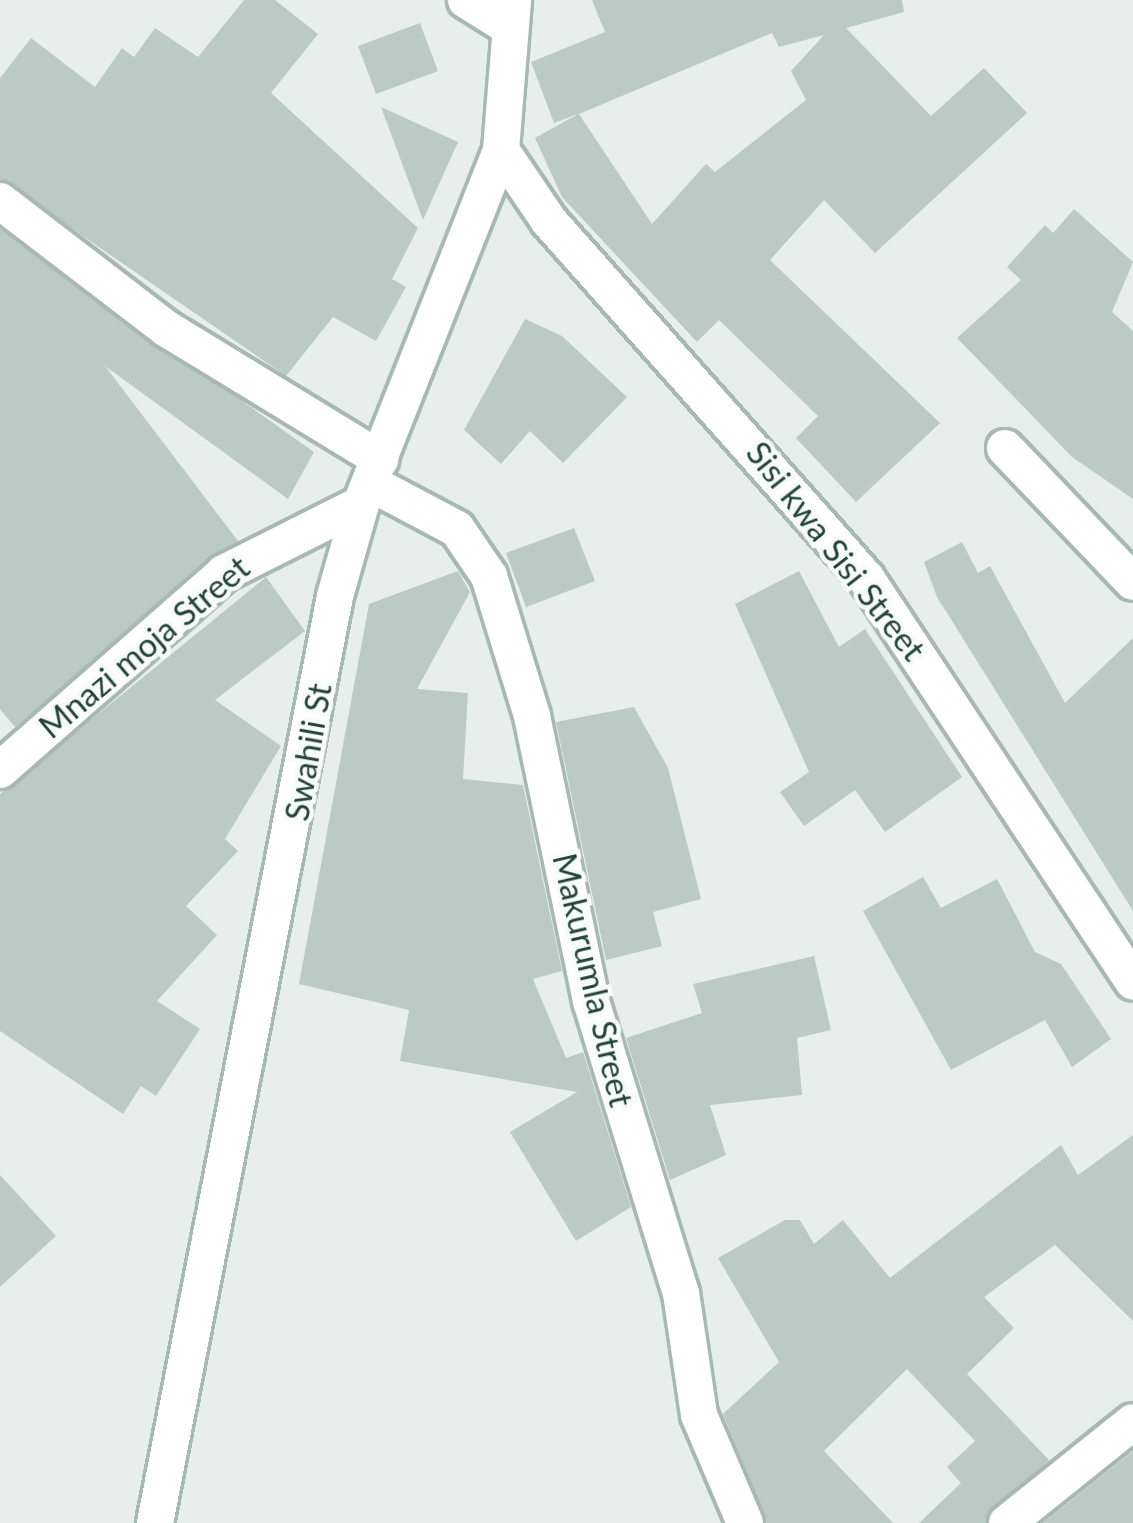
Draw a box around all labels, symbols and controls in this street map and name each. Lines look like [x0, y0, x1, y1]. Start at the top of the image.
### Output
street label: Sisi kwa Sisi Street [738, 434, 934, 668]
street label: Mnazi moja Street [31, 548, 257, 746]
street label: Swahili St [276, 680, 340, 824]
street label: Makurumla Street [545, 849, 641, 1111]

